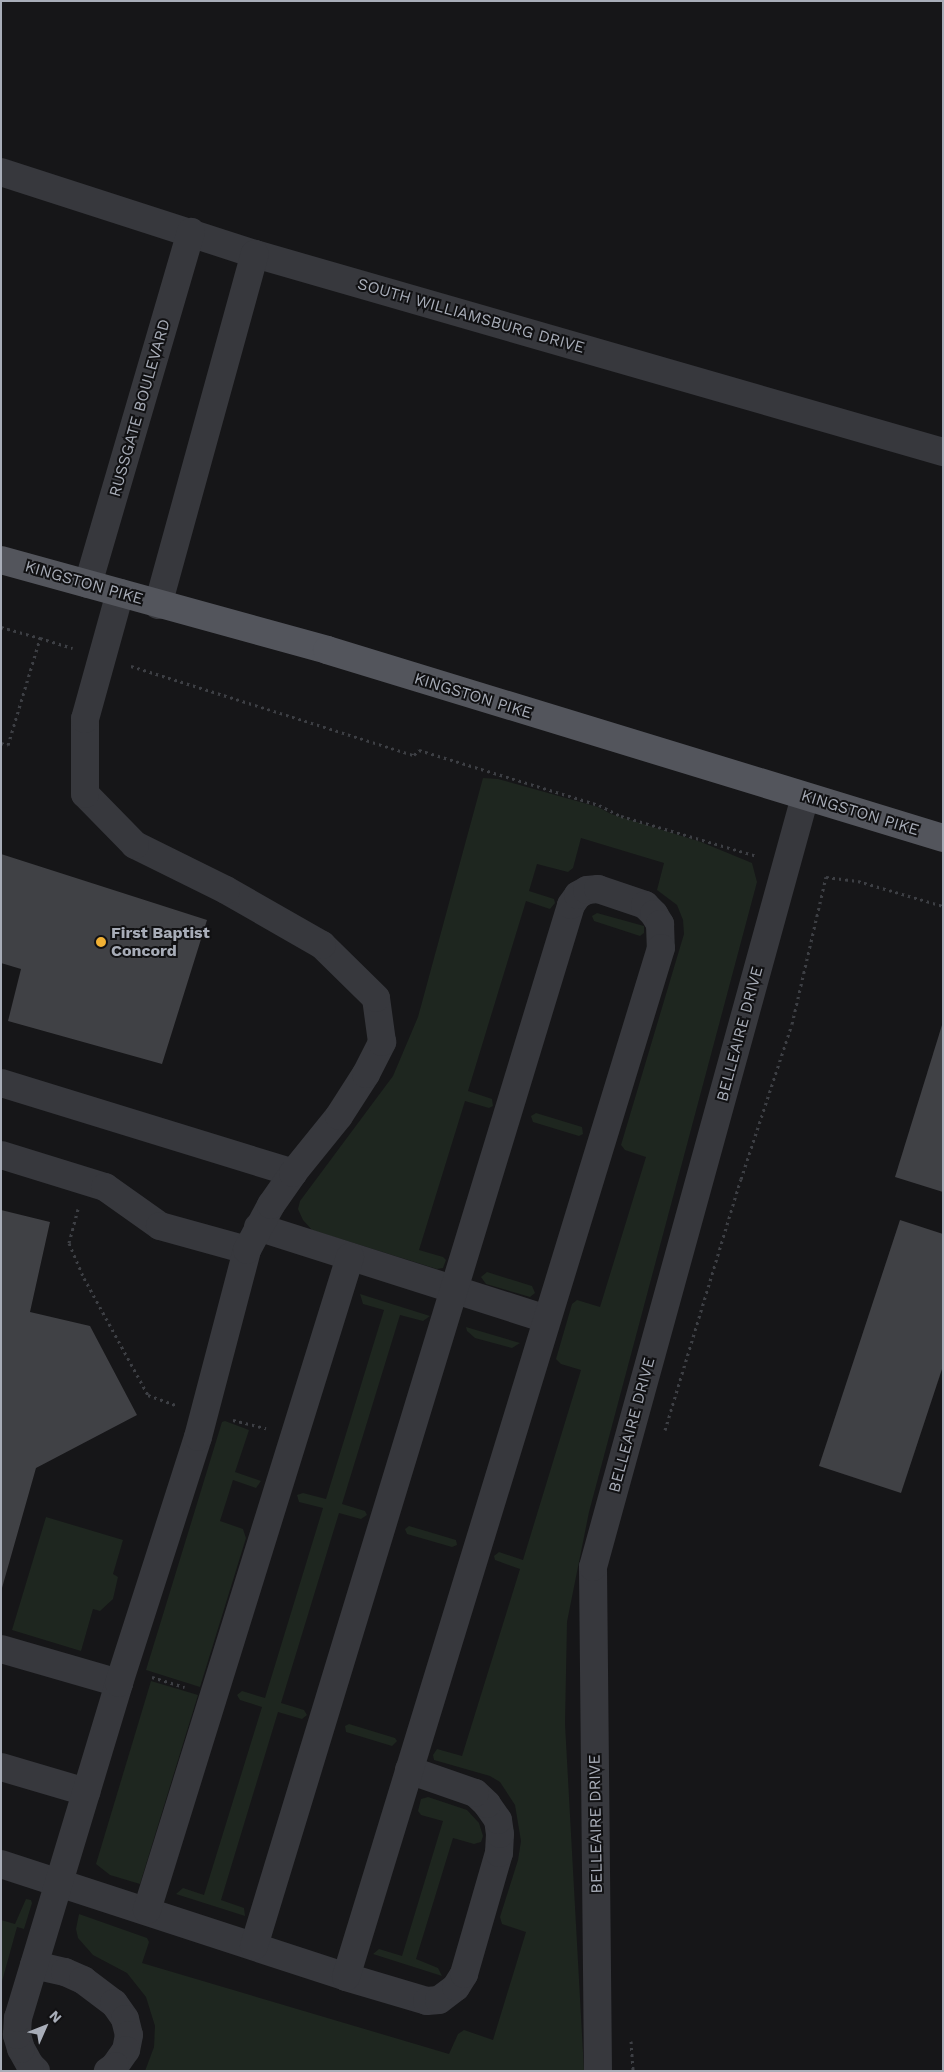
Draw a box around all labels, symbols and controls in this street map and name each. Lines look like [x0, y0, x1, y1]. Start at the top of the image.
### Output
street label: SOUTH WILLIAMSBURG DRIVE [355, 274, 587, 358]
street label: RUSSGATE BOULEVARD [105, 317, 175, 499]
street label: KINGSTON PIKE [23, 557, 145, 609]
street label: KINGSTON PIKE [412, 669, 534, 723]
street label: KINGSTON PIKE [799, 786, 921, 840]
place label: First Baptist Concord [111, 923, 210, 961]
marker: First Baptist Concord [95, 936, 107, 948]
street label: BELLEAIRE DRIVE [713, 964, 767, 1104]
street label: BELLEAIRE DRIVE [605, 1355, 659, 1495]
street label: BELLEAIRE DRIVE [585, 1754, 607, 1894]
north arrow [20, 2002, 70, 2052]
text: N [46, 2007, 65, 2026]

